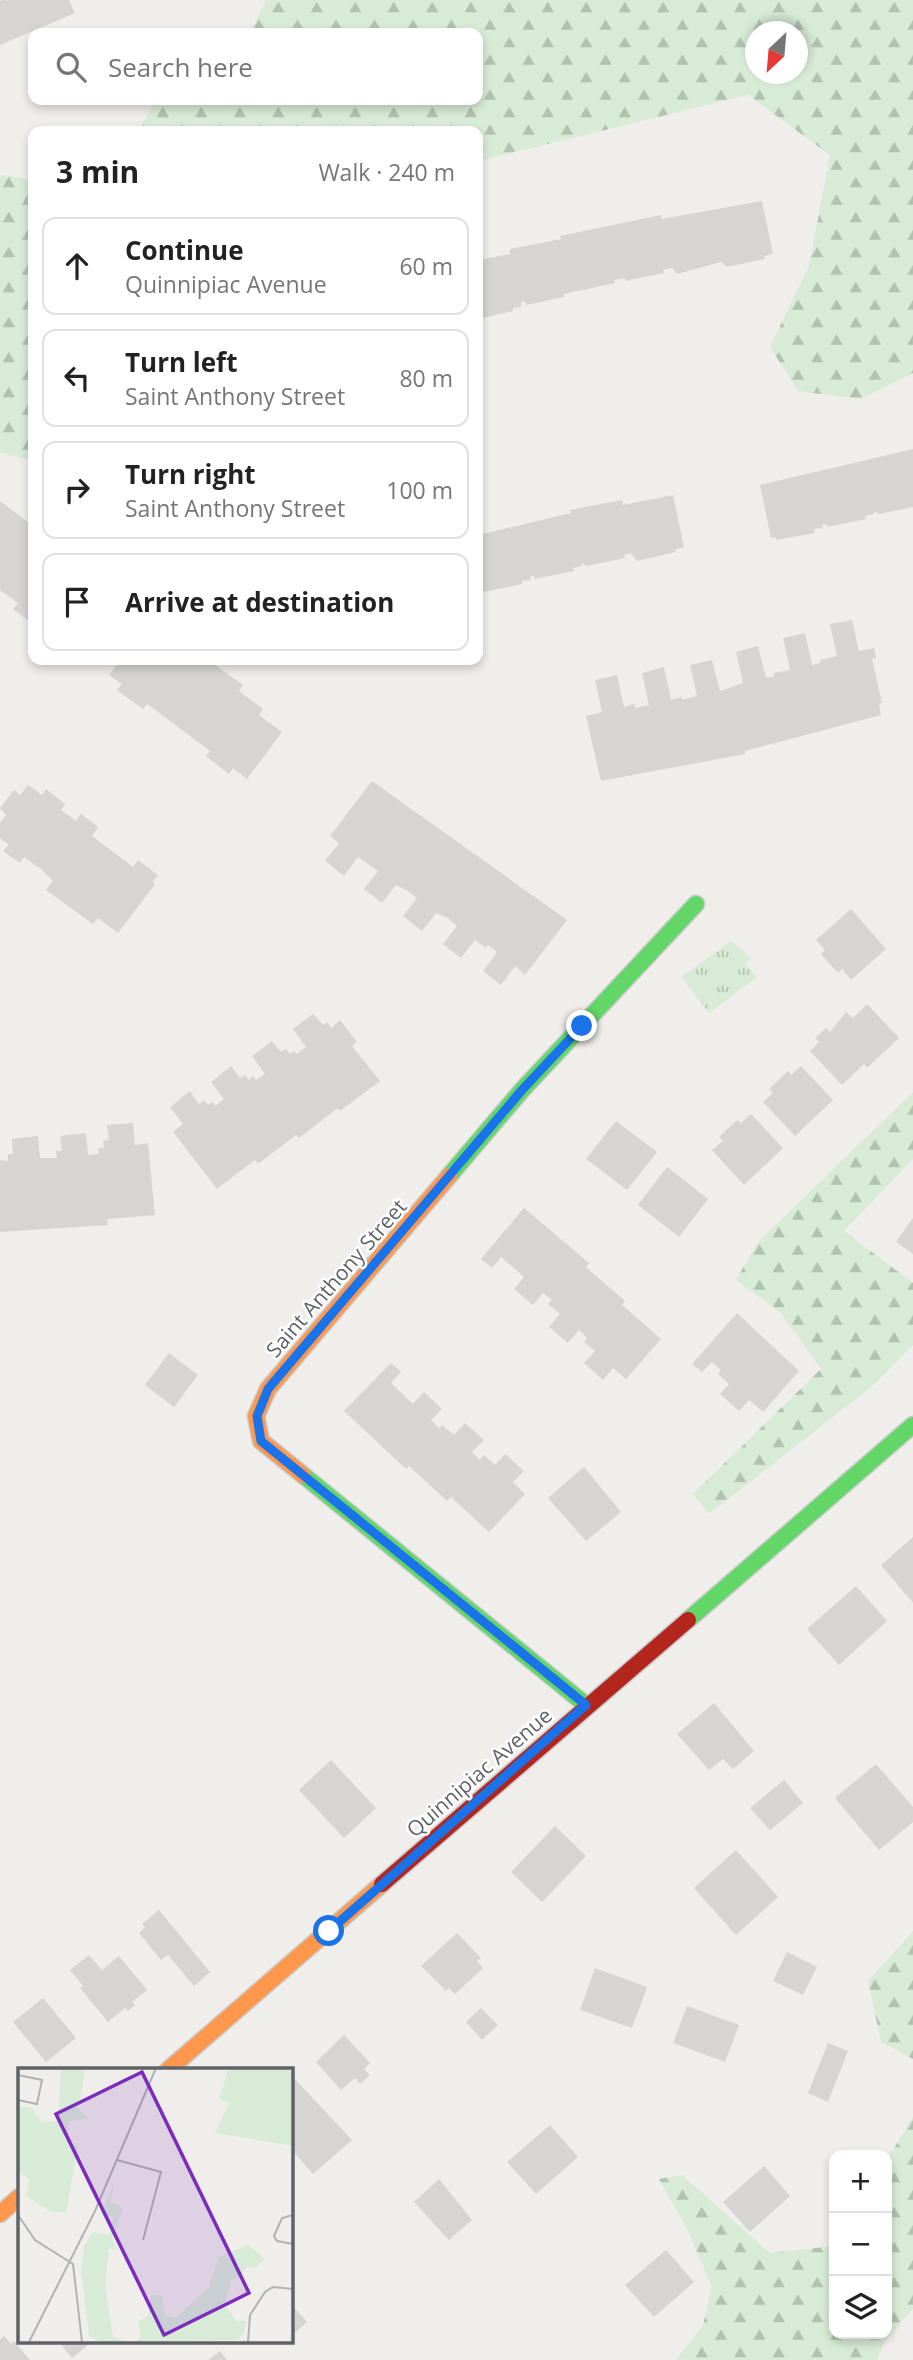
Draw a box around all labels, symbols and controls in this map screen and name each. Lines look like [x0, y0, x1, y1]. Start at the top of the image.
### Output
north arrow [745, 21, 808, 84]
search box [28, 28, 483, 105]
icon: search [52, 48, 90, 86]
text: Search here [108, 49, 253, 85]
text: 3 min [56, 151, 139, 192]
text: Walk · 240 m [318, 156, 455, 188]
text: Continue [125, 232, 244, 268]
icon: ahead [58, 247, 96, 285]
text: 60 m [399, 250, 453, 282]
text: Quinnipiac Avenue [125, 268, 327, 300]
text: Turn left [125, 344, 237, 380]
icon: left [58, 359, 96, 397]
text: 80 m [399, 362, 453, 394]
text: Saint Anthony Street [125, 380, 345, 412]
text: Turn right [125, 456, 256, 492]
icon: right [58, 471, 96, 509]
text: 100 m [386, 474, 453, 506]
text: Saint Anthony Street [125, 492, 345, 524]
icon: arrive [58, 583, 96, 621]
text: Arrive at destination [125, 584, 394, 620]
route end [566, 1010, 597, 1041]
street label: Saint Anthony Street [260, 1193, 412, 1363]
street label: Quinnipiac Avenue [400, 1701, 558, 1843]
route start [313, 1915, 344, 1946]
inset map [18, 2068, 292, 2342]
map controls [829, 2150, 892, 2339]
button: + [829, 2150, 892, 2213]
button: − [829, 2213, 892, 2276]
button: layers [829, 2276, 892, 2339]

